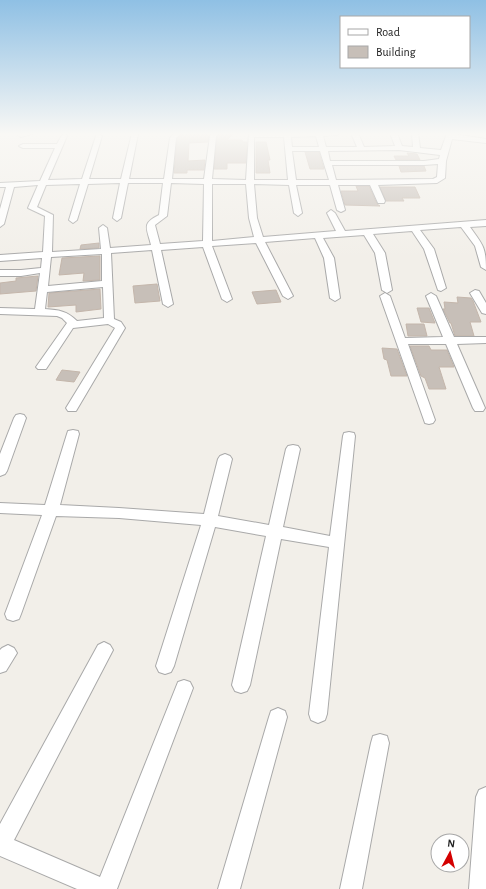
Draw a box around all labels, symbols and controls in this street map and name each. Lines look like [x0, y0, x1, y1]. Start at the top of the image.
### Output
legend [340, 16, 470, 68]
text: Road [376, 26, 400, 38]
text: Building [376, 46, 416, 58]
north arrow [430, 833, 470, 873]
text: N [447, 838, 456, 849]

